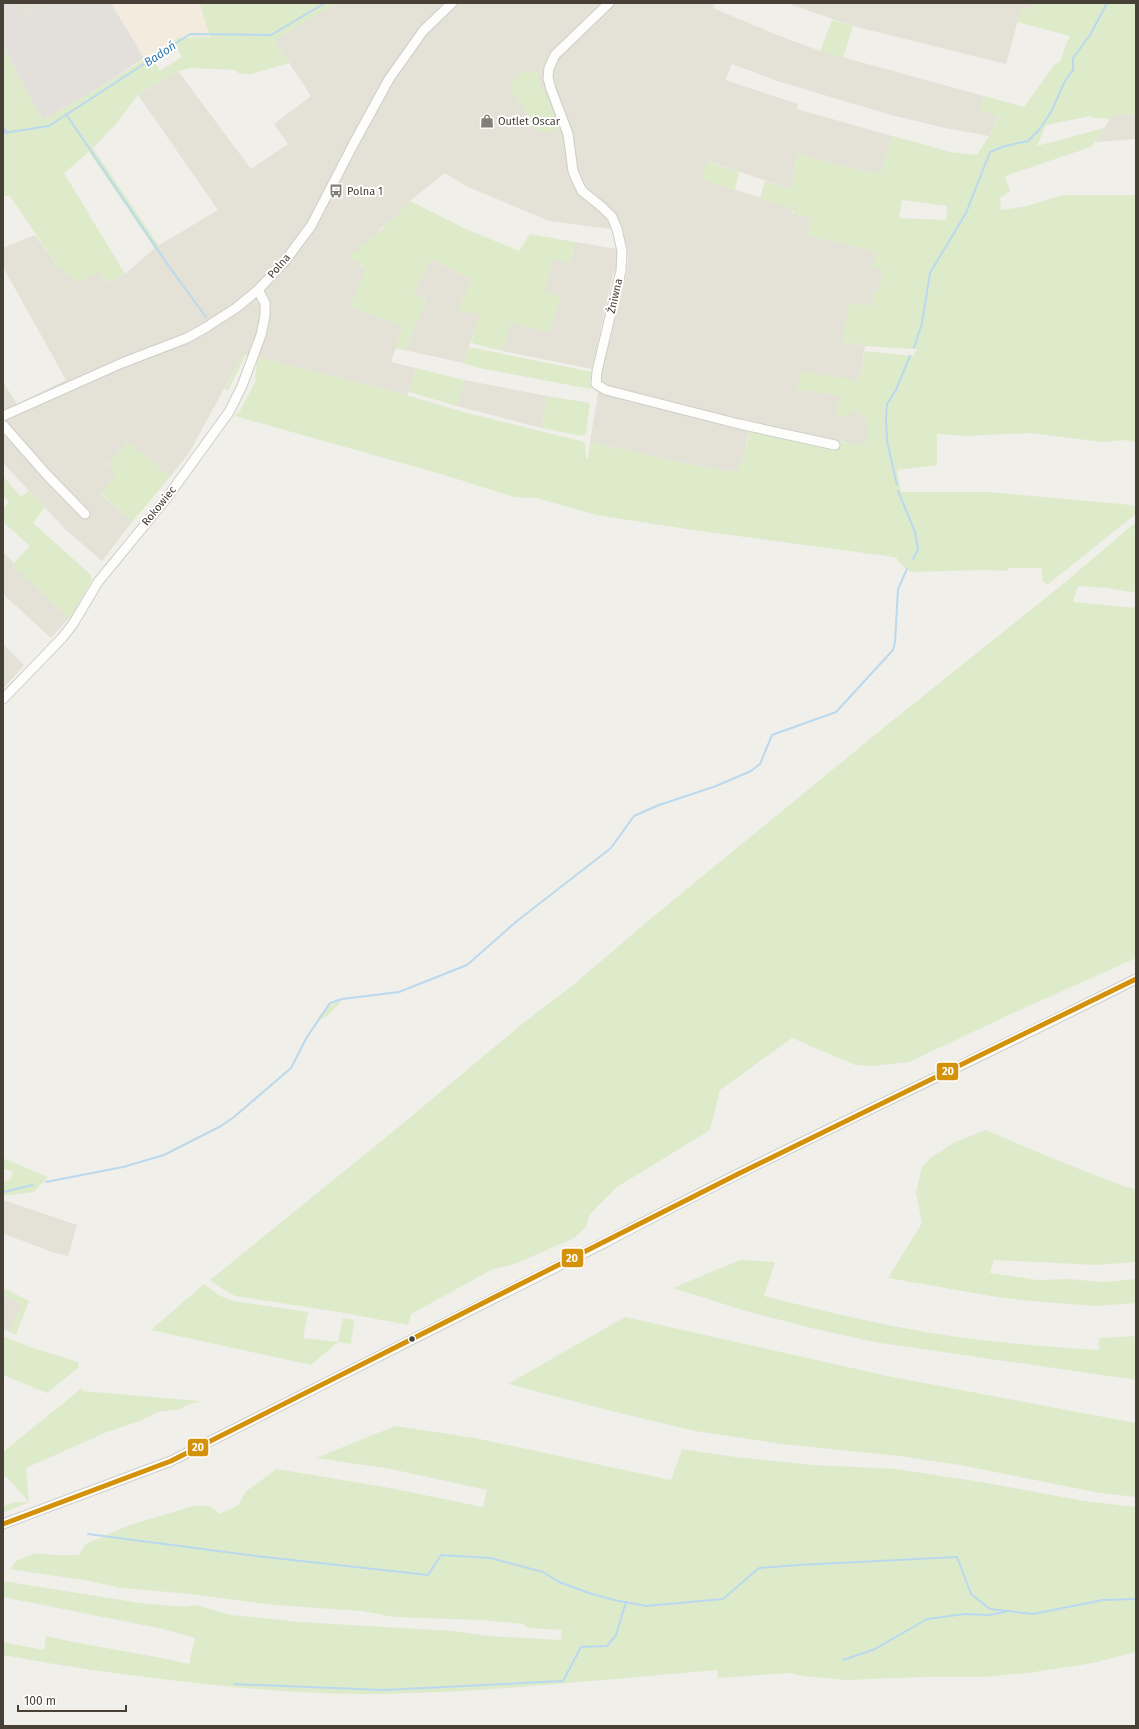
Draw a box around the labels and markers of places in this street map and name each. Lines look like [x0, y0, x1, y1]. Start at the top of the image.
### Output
shop icon: Outlet Oscar [479, 113, 495, 129]
place label: Outlet Oscar [498, 115, 561, 128]
bus stop icon: Polna 1 [328, 183, 344, 199]
place label: Polna 1 [347, 185, 383, 198]
unlabelled marker [407, 1334, 417, 1344]

